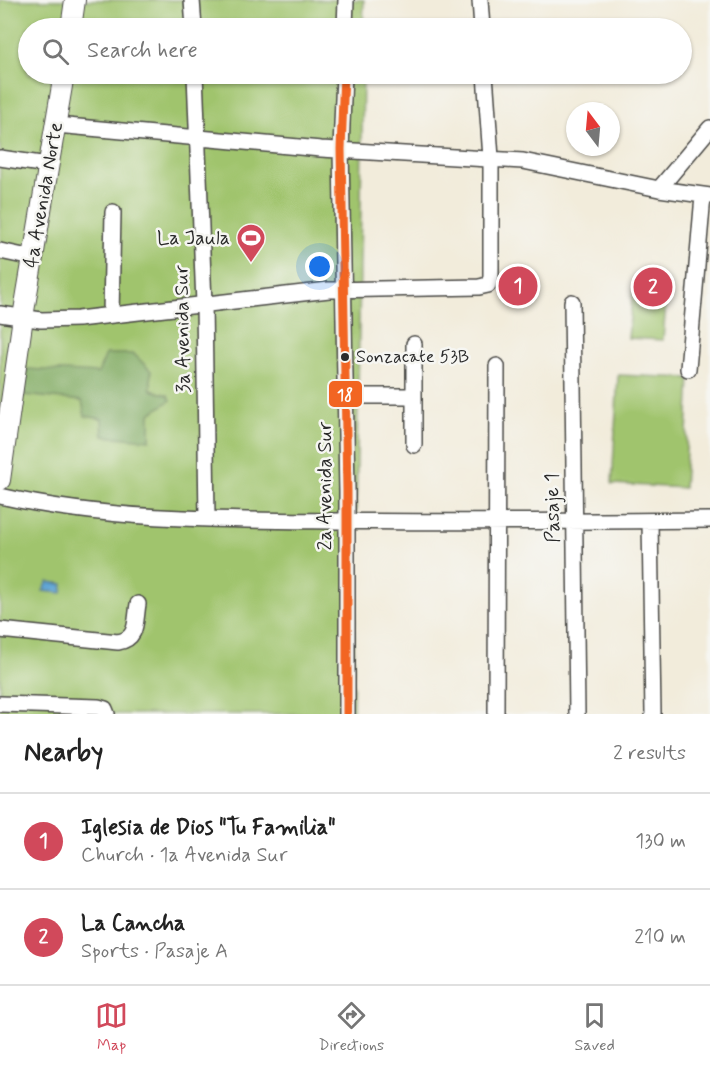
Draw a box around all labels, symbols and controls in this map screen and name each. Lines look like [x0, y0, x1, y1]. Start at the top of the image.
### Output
search box [18, 18, 692, 84]
icon: search [39, 35, 72, 68]
text: Search here [87, 37, 198, 65]
north arrow [566, 102, 620, 156]
street label: 4a Avenida Norte [18, 120, 70, 270]
sports icon: La Jaula [235, 222, 267, 264]
place label: La Jaula [157, 225, 230, 252]
your location [305, 252, 334, 281]
street label: 3a Avenida Sur [168, 264, 198, 393]
pin: 1 [498, 264, 538, 308]
pin: 2 [634, 264, 672, 310]
place label: Sonzacate 53B [356, 345, 469, 369]
marker: Sonzacate 53B [339, 351, 351, 363]
line badge: 18 [328, 380, 363, 408]
text: 18 [337, 385, 353, 406]
street label: 2a Avenida Sur [312, 421, 339, 550]
street label: Pasaje 1 [539, 473, 567, 543]
text: Nearby [24, 736, 103, 770]
text: 2 results [613, 740, 686, 767]
text: Iglesia de Dios "Tu Familia" [81, 814, 335, 842]
text: 1 [39, 828, 48, 855]
text: 130 m [635, 828, 686, 855]
text: Church · 1a Avenida Sur [81, 842, 288, 869]
text: La Cancha [81, 910, 185, 938]
text: 2 [39, 924, 48, 951]
text: 210 m [634, 924, 686, 951]
text: Sports · Pasaje A [81, 938, 228, 965]
tab: Map [95, 999, 128, 1056]
tab: Directions [318, 999, 384, 1056]
tab: Saved [574, 999, 615, 1056]

